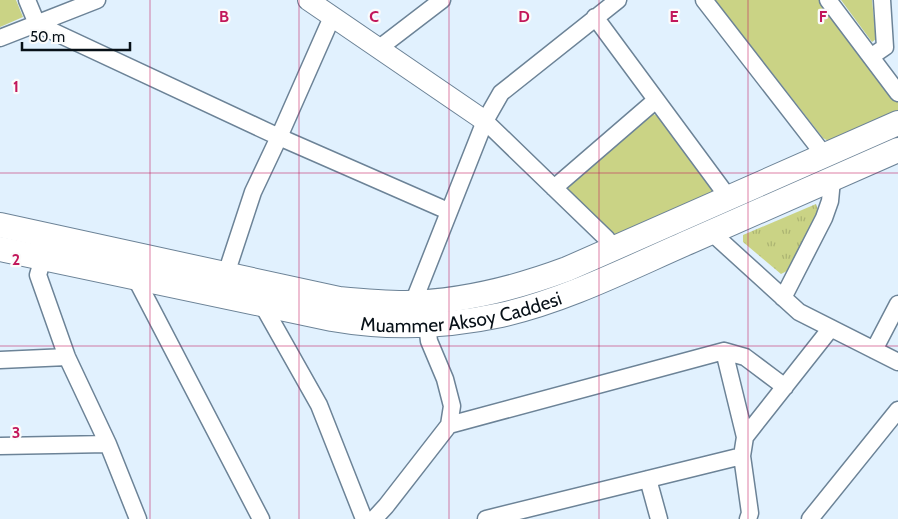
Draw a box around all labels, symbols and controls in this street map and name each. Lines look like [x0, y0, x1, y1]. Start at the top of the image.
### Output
text: B [219, 7, 229, 26]
text: C [369, 7, 379, 26]
text: D [518, 7, 530, 26]
text: E [669, 7, 679, 26]
text: F [819, 7, 828, 26]
scale bar [22, 20, 130, 52]
text: 50 m [30, 28, 65, 46]
text: 1 [13, 77, 19, 96]
text: 2 [12, 250, 20, 269]
street label: Muammer Aksoy Caddesi [360, 286, 565, 337]
text: 3 [12, 423, 20, 442]

